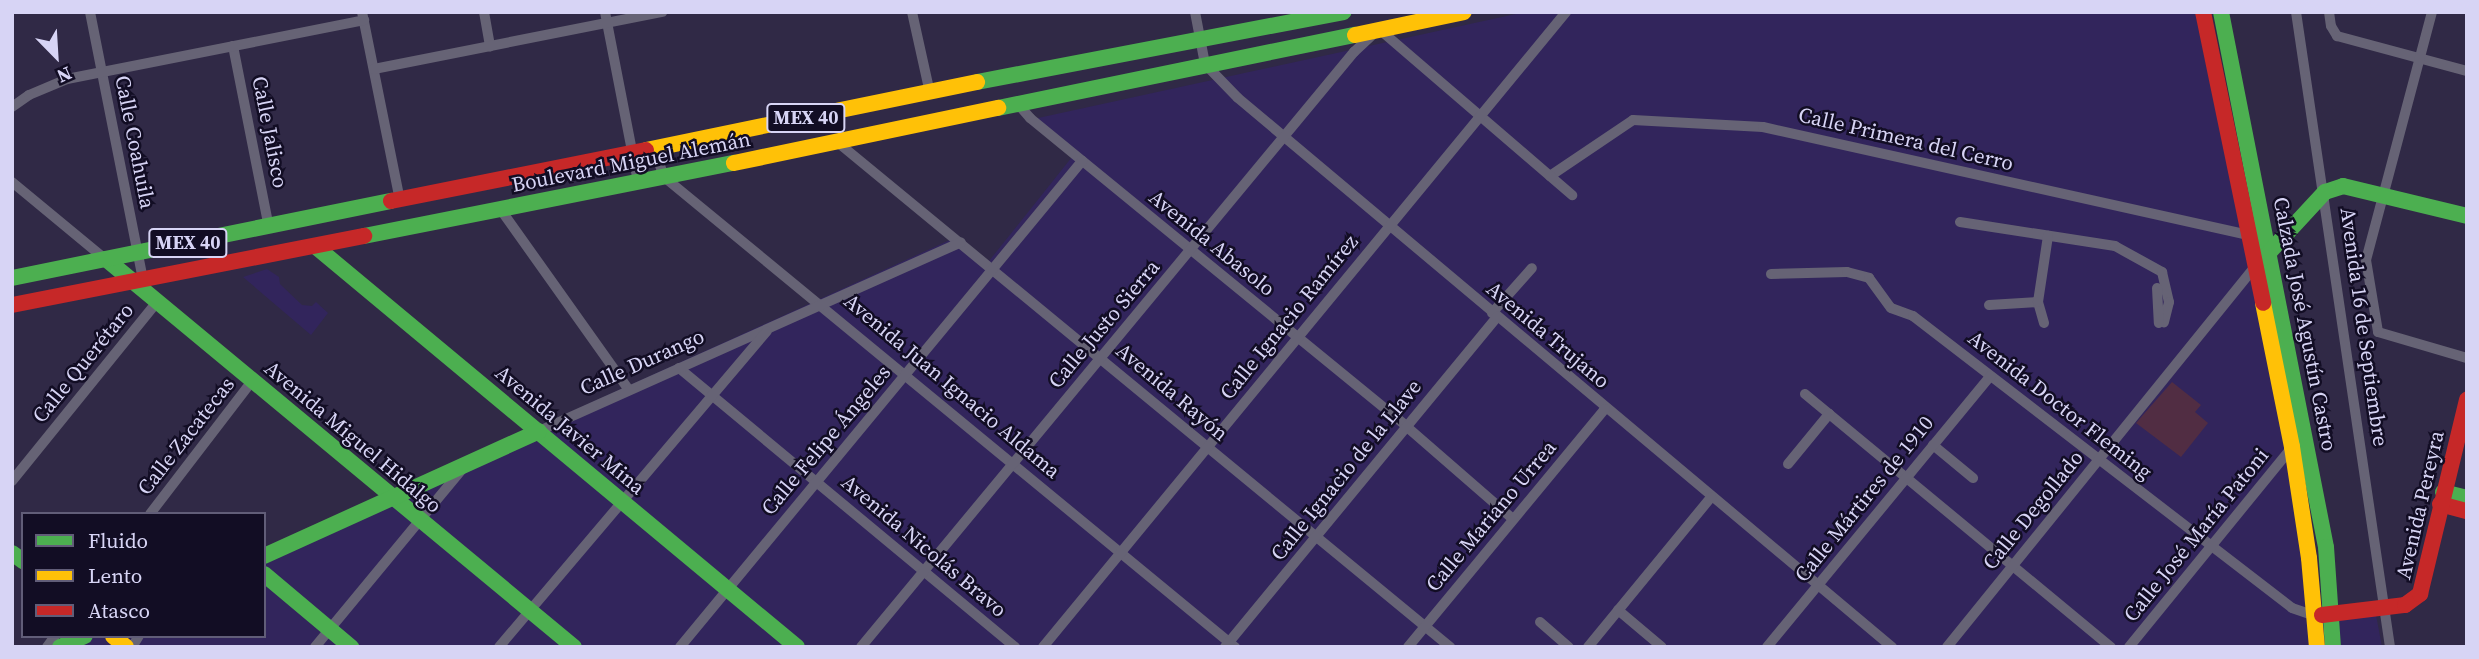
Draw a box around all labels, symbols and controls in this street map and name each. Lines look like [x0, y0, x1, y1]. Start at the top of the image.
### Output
north arrow [21, 21, 91, 91]
text: N [53, 60, 76, 90]
street label: Calle Coahuila [110, 73, 160, 211]
street label: Calle Jalisco [247, 74, 293, 190]
road number: MEX 40 [766, 102, 846, 134]
street label: Calle Primera del Cerro [1796, 102, 2016, 176]
street label: Boulevard Miguel Alemán [509, 126, 753, 198]
street label: Avenida Abasolo [1144, 184, 1280, 302]
street label: Calzada José Agustín Castro [2268, 195, 2342, 453]
street label: Avenida 16 de Septiembre [2335, 206, 2393, 448]
road number: MEX 40 [148, 228, 228, 258]
street label: Calle Ignacio Ramírez [1215, 229, 1363, 405]
street label: Calle Justo Sierra [1043, 255, 1165, 393]
street label: Avenida Trujano [1481, 276, 1615, 394]
street label: Avenida Juan Ignacio Aldama [839, 288, 1065, 484]
street label: Calle Querétaro [27, 298, 139, 428]
street label: Calle Durango [576, 323, 708, 401]
street label: Avenida Doctor Fleming [1963, 325, 2157, 485]
street label: Avenida Rayón [1111, 338, 1233, 446]
street label: Avenida Miguel Hidalgo [259, 356, 447, 518]
street label: Avenida Javier Mina [490, 360, 650, 500]
street label: Calle Felipe Ángeles [756, 360, 896, 520]
street label: Calle Zacatecas [132, 372, 240, 500]
street label: Calle Ignacio de la Llave [1265, 374, 1427, 566]
street label: Calle Mártires de 1910 [1789, 411, 1939, 587]
street label: Avenida Pereyra [2391, 428, 2449, 582]
street label: Calle Mariano Urrea [1420, 435, 1562, 597]
street label: Calle José María Patoni [2118, 443, 2274, 627]
street label: Calle Degollado [1977, 445, 2089, 575]
street label: Avenida Nicolás Bravo [836, 470, 1012, 622]
legend [21, 512, 266, 638]
text: Fluido [88, 526, 148, 555]
text: Lento [88, 561, 142, 590]
text: Atasco [88, 596, 150, 625]

